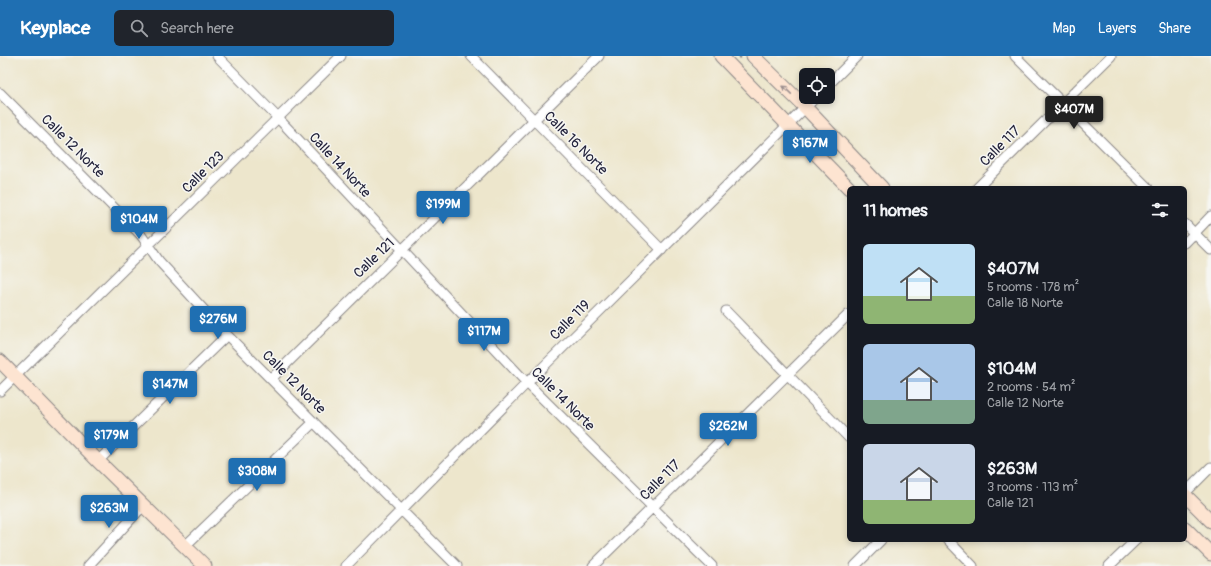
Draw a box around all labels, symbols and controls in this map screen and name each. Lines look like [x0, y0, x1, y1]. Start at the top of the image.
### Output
search box [114, 10, 394, 46]
text: Keyplace [20, 16, 90, 40]
icon: search [128, 17, 150, 39]
text: Search here [160, 19, 234, 38]
text: Map [1053, 20, 1076, 37]
text: Layers [1098, 20, 1136, 37]
text: Share [1158, 20, 1191, 37]
map controls [799, 68, 835, 104]
button: locate [799, 68, 835, 104]
one-way arrow [782, 85, 792, 95]
pin: $407M [1046, 96, 1102, 130]
text: $407M [1054, 101, 1094, 117]
street label: Calle 16 Norte [541, 108, 611, 178]
street label: Calle 12 Norte [38, 111, 108, 181]
street label: Calle 117 [976, 122, 1024, 170]
street label: Calle 14 Norte [306, 129, 375, 201]
pin: $167M [782, 130, 838, 164]
text: $167M [792, 135, 828, 151]
street label: Calle 123 [178, 147, 228, 197]
pin: $199M [415, 191, 471, 225]
text: $199M [426, 196, 460, 212]
icon: filters [1149, 199, 1171, 221]
text: 11 homes [863, 200, 928, 221]
pin: $104M [111, 206, 167, 240]
text: $104M [120, 211, 158, 227]
street label: Calle 121 [350, 234, 398, 282]
text: $407M [987, 258, 1039, 279]
icon: home [895, 260, 943, 308]
text: 5 rooms · 178 m² [987, 279, 1079, 295]
text: Calle 18 Norte [987, 295, 1063, 311]
street label: Calle 119 [546, 296, 594, 344]
pin: $276M [190, 306, 246, 340]
text: $276M [199, 311, 237, 327]
pin: $117M [456, 318, 512, 352]
text: $117M [467, 323, 501, 339]
street label: Calle 12 Norte [259, 347, 329, 417]
text: $104M [987, 358, 1037, 379]
icon: home [895, 360, 943, 408]
street label: Calle 14 Norte [528, 364, 598, 434]
pin: $147M [142, 371, 198, 405]
text: $147M [152, 376, 188, 392]
text: 2 rooms · 54 m² [987, 379, 1075, 395]
text: Calle 12 Norte [987, 395, 1064, 411]
pin: $262M [700, 413, 756, 447]
text: $262M [709, 418, 747, 434]
pin: $179M [83, 422, 139, 456]
text: $179M [93, 427, 129, 443]
street label: Calle 117 [636, 456, 684, 504]
pin: $308M [229, 458, 285, 492]
text: $263M [987, 458, 1037, 479]
icon: home [895, 460, 943, 508]
text: $308M [237, 463, 277, 479]
text: 3 rooms · 113 m² [987, 479, 1078, 495]
pin: $263M [81, 495, 137, 529]
text: Calle 121 [987, 495, 1034, 511]
text: $263M [90, 500, 128, 516]

